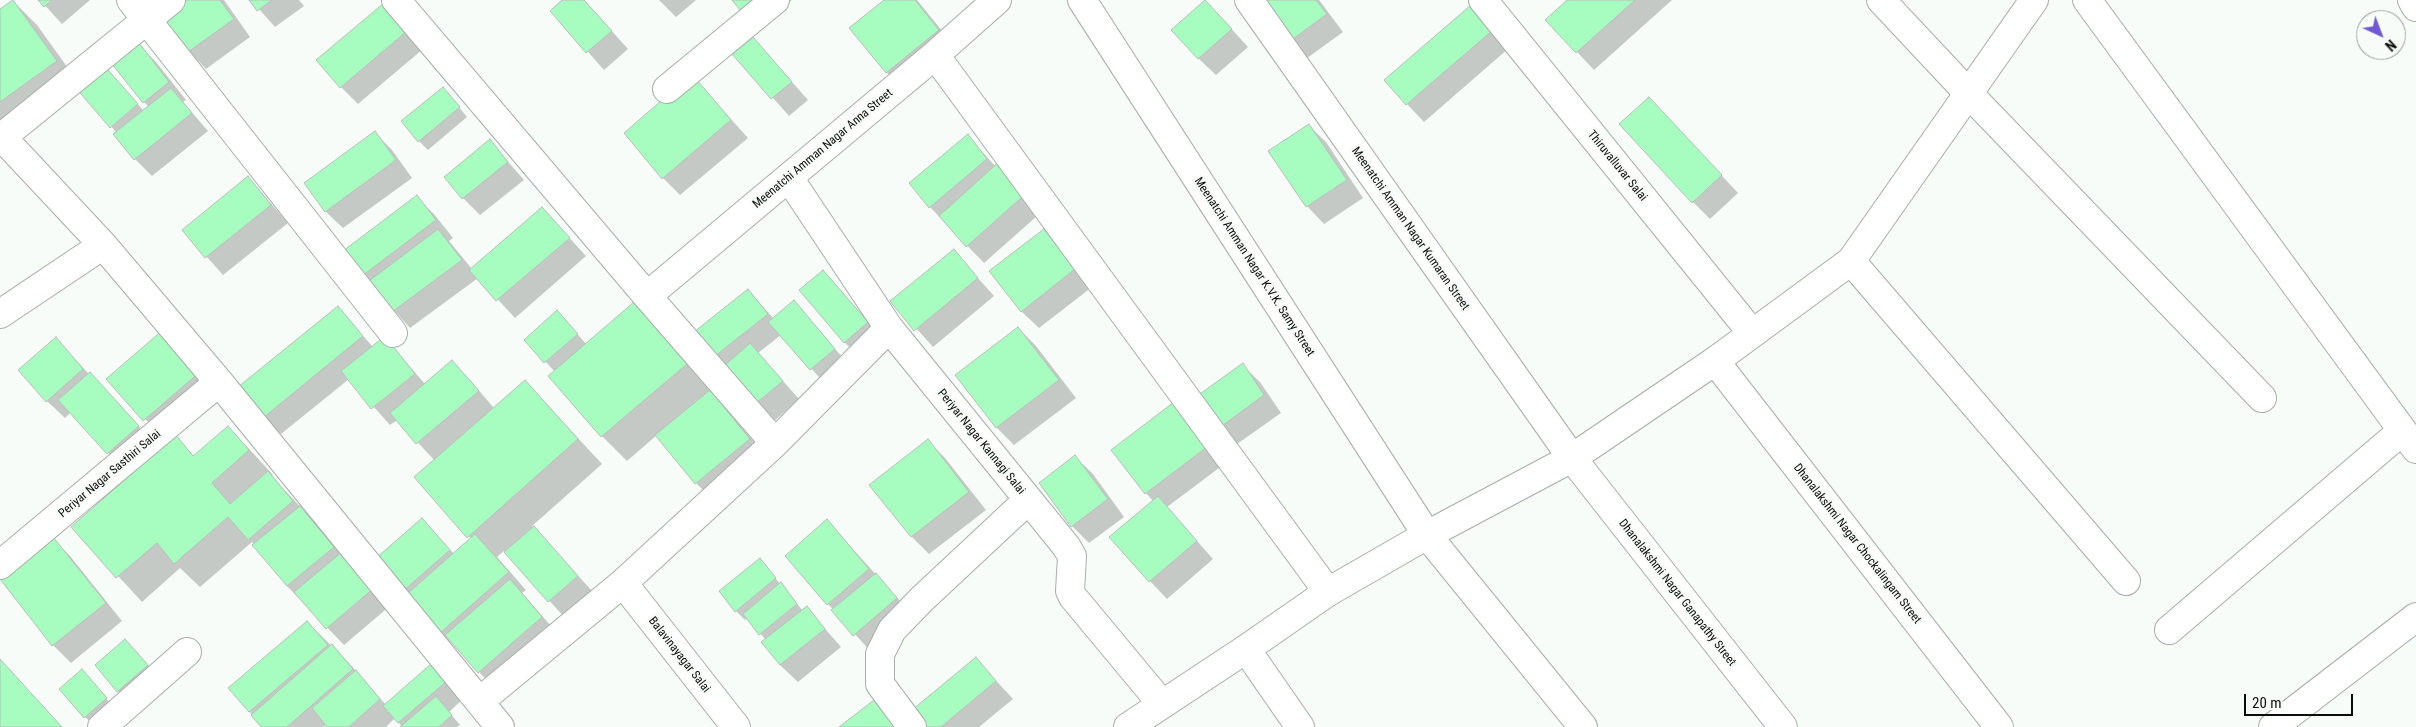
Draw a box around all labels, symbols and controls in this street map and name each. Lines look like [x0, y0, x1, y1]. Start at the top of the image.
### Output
north arrow [2356, 10, 2406, 60]
text: N [2382, 36, 2399, 54]
street label: Meenatchi Amman Nagar Anna Street [750, 86, 896, 212]
street label: Thiruvalluvar Salai [1584, 128, 1650, 204]
street label: Meenatchi Amman Nagar Kumaran Street [1348, 145, 1472, 313]
street label: Meenatchi Amman Nagar K.V.K. Samy Street [1191, 175, 1317, 359]
street label: Periyar Nagar Kannagi Salai [934, 386, 1028, 498]
street label: Periyar Nagar Sasthiri Salai [56, 427, 164, 521]
street label: Dhanalakshmi Nagar Chockalingam Street [1790, 461, 1924, 627]
street label: Dhanalakshmi Nagar Ganapathy Street [1615, 517, 1739, 669]
street label: Balavinayagar Salai [645, 614, 713, 696]
scale bar [2246, 684, 2355, 716]
text: 20 m [2252, 694, 2282, 712]

